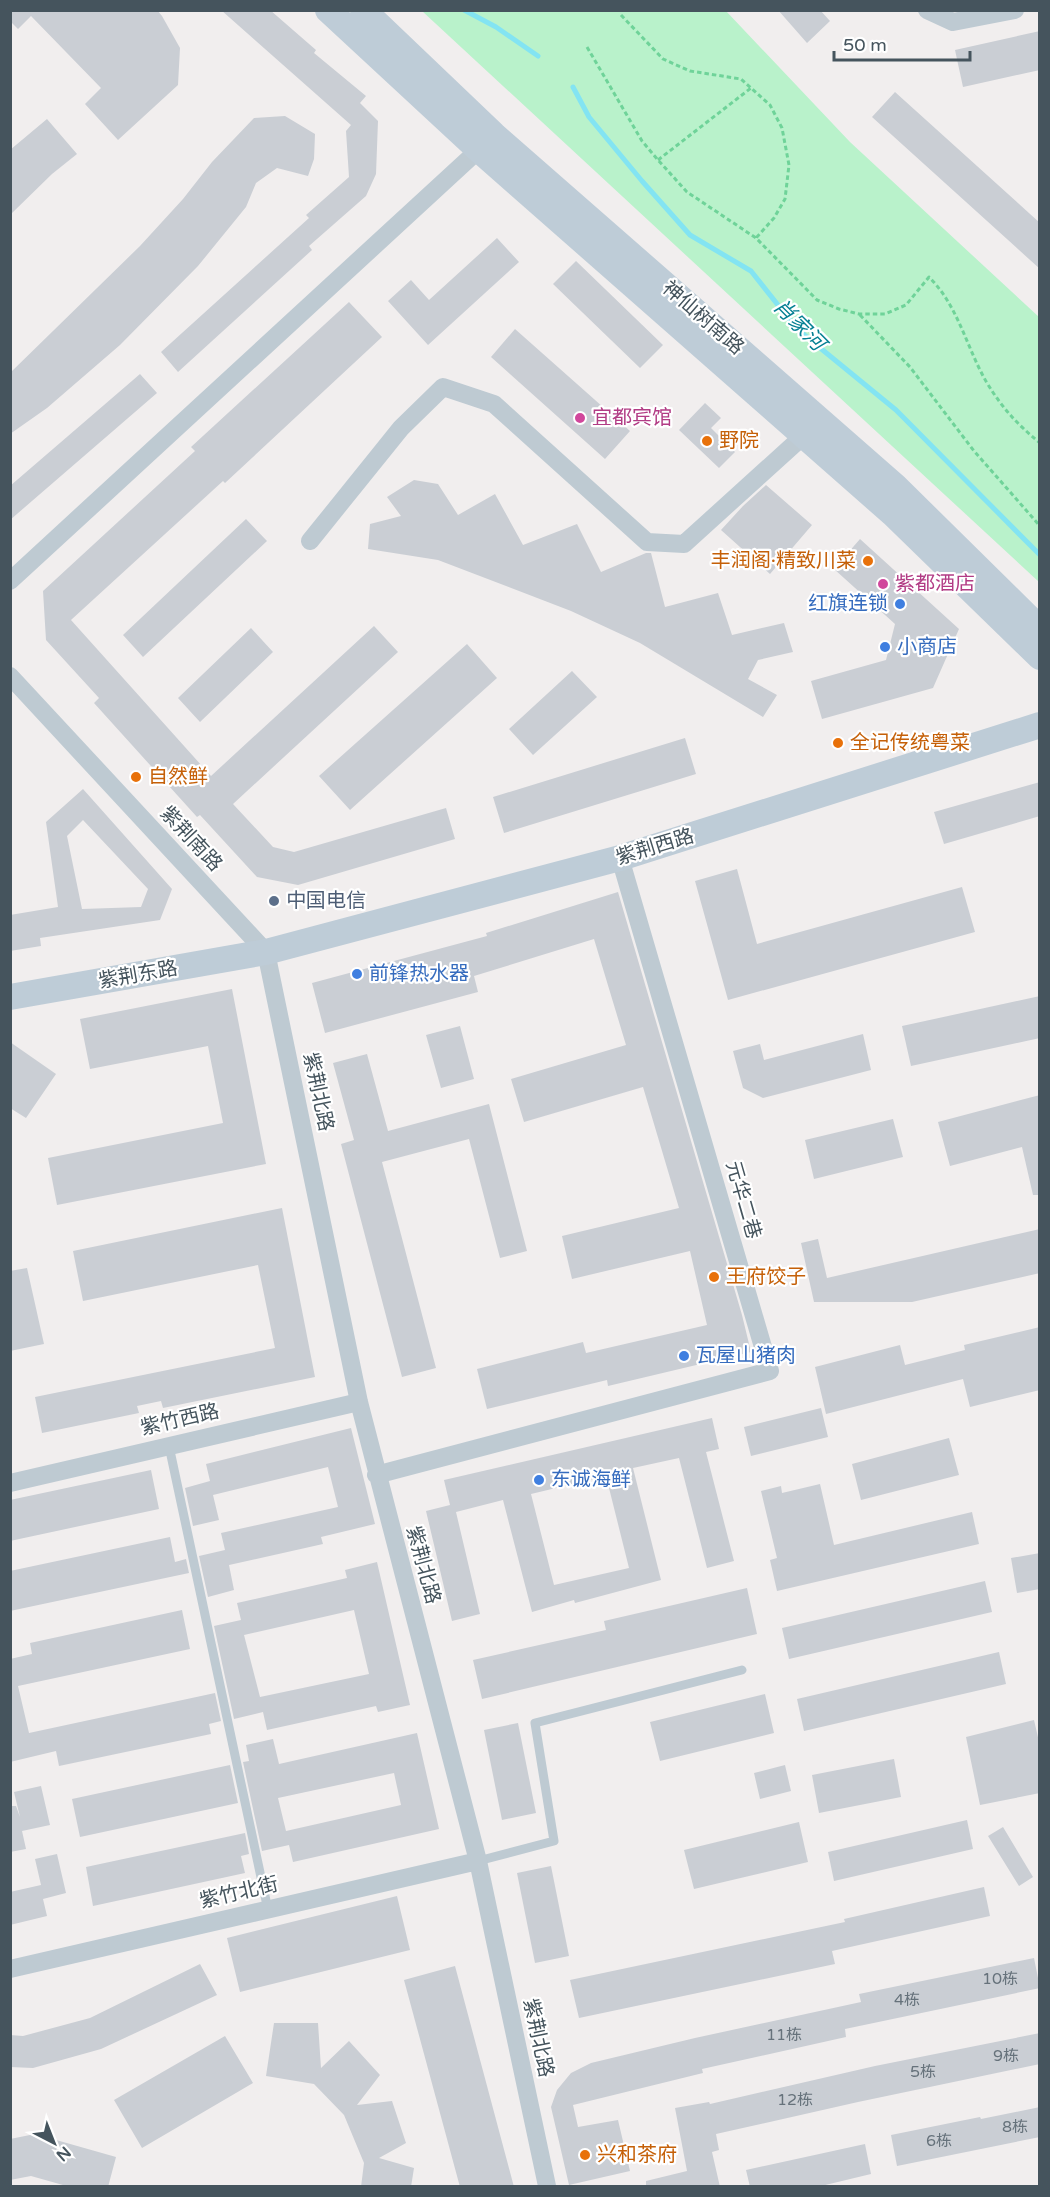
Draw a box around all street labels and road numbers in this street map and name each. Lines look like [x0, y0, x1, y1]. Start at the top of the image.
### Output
street label: 神仙树南路 [657, 276, 749, 360]
street label: 紫荆南路 [155, 802, 227, 876]
street label: 紫荆西路 [613, 824, 697, 870]
street label: 紫荆东路 [97, 956, 179, 994]
street label: 紫荆北路 [298, 1050, 338, 1134]
street label: 元华二巷 [720, 1158, 766, 1242]
street label: 紫竹西路 [138, 1399, 222, 1441]
street label: 紫荆北路 [401, 1523, 445, 1607]
street label: 紫竹北街 [197, 1872, 281, 1914]
street label: 紫荆北路 [518, 1996, 558, 2080]

